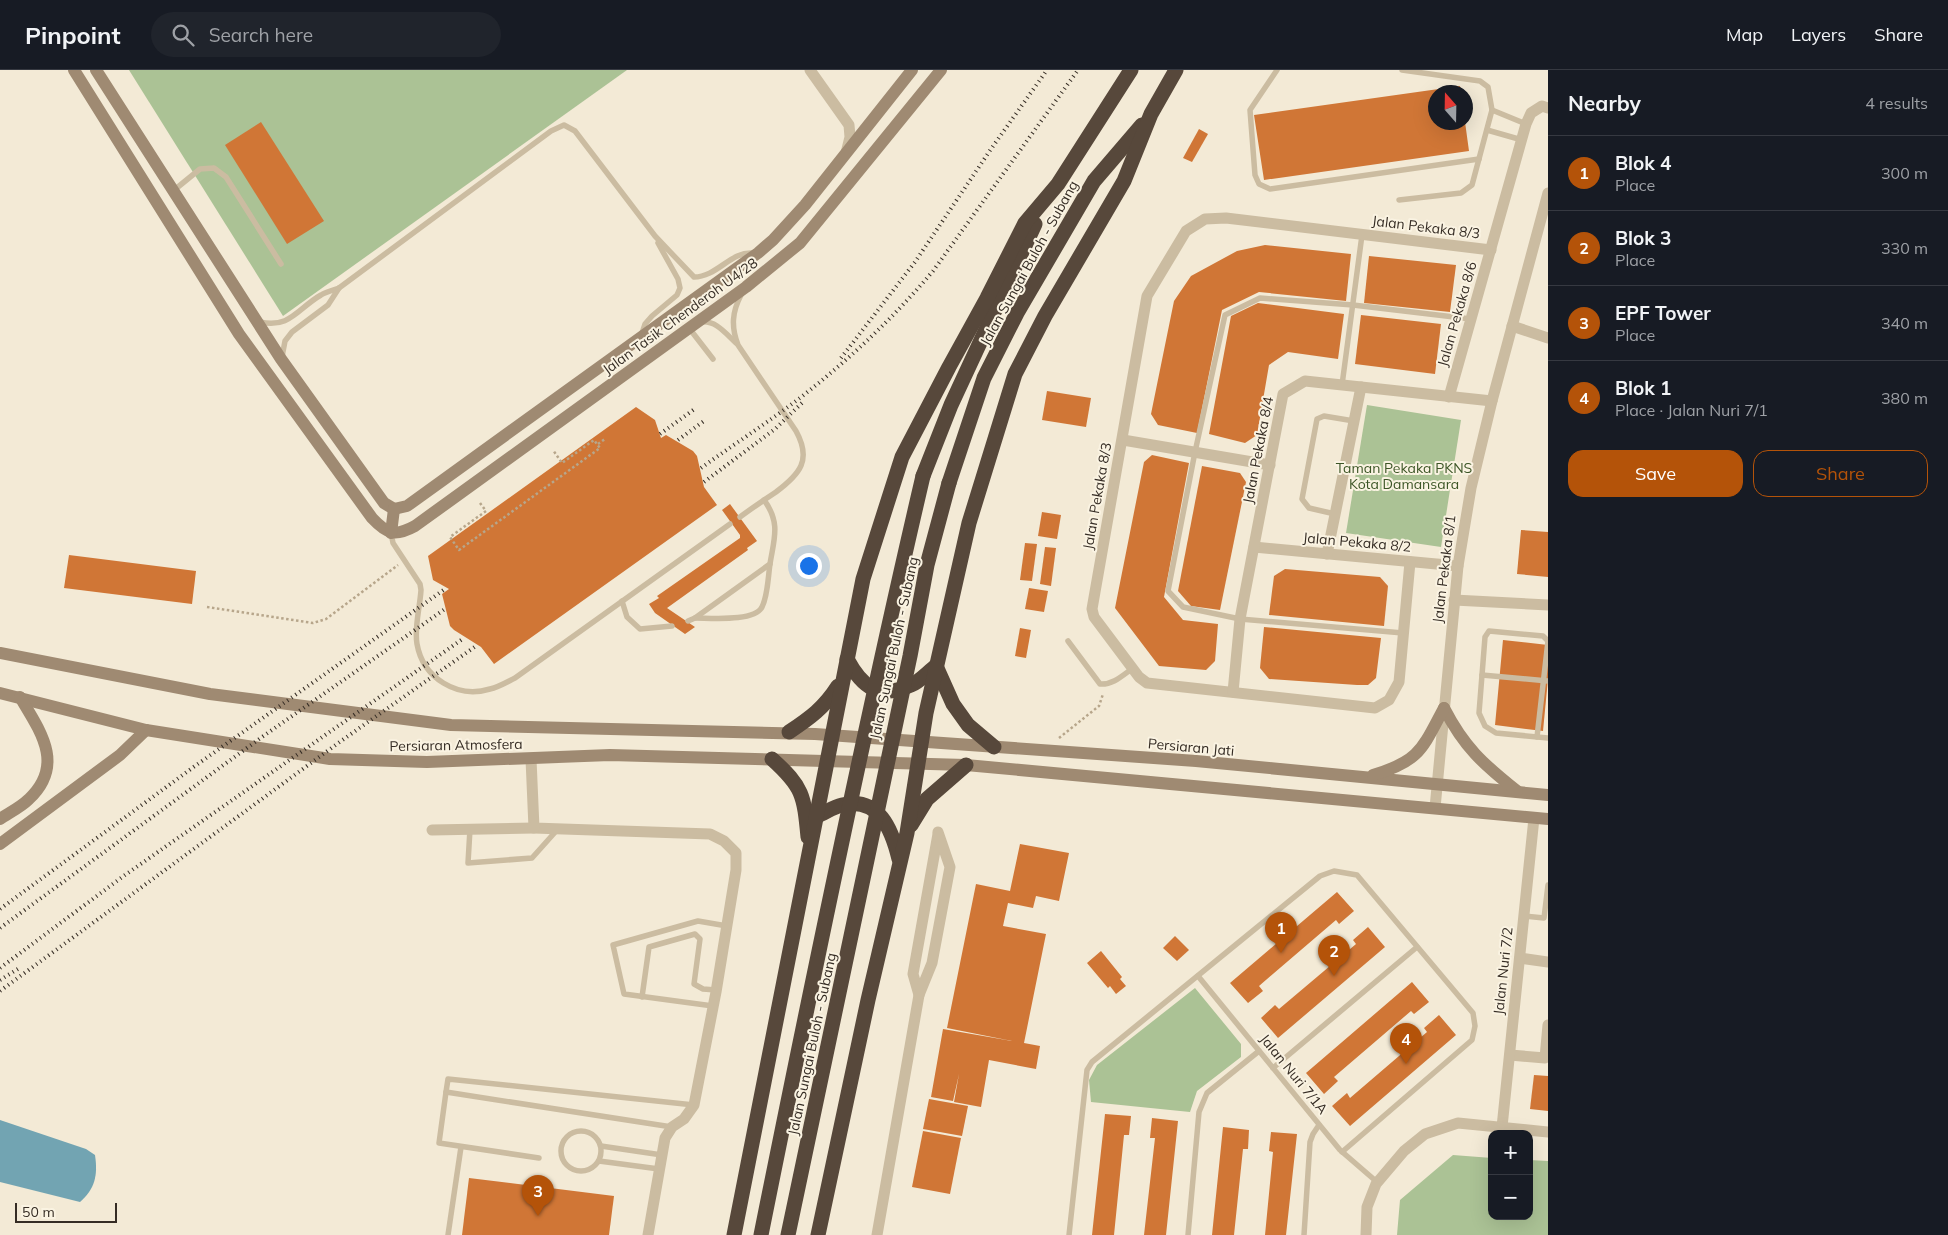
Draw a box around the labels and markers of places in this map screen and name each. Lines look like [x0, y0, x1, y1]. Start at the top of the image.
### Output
pin: 1 [1265, 912, 1297, 953]
pin: 2 [1318, 935, 1350, 976]
pin: 4 [1390, 1023, 1422, 1064]
pin: 3 [522, 1175, 554, 1216]

